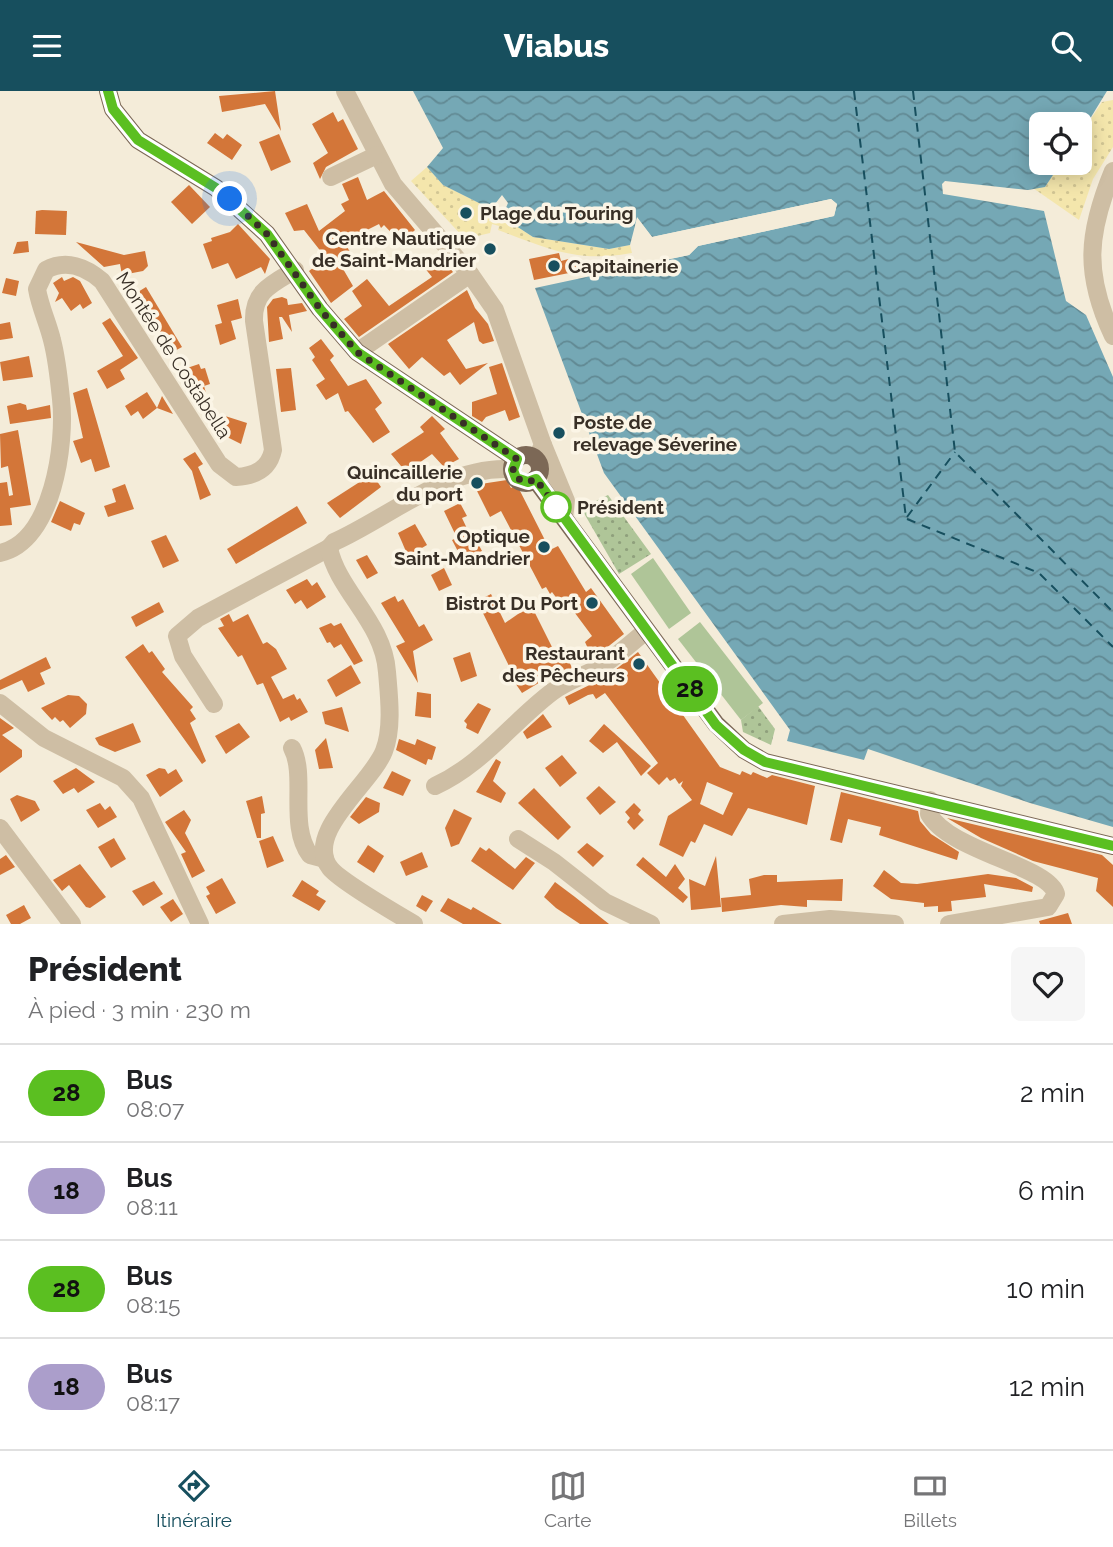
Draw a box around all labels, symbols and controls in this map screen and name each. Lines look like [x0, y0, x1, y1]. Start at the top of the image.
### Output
icon: menu [28, 27, 66, 65]
text: Viabus [504, 27, 609, 64]
icon: search [1047, 27, 1085, 65]
map controls [1029, 112, 1092, 175]
button: locate [1029, 112, 1092, 175]
your location [212, 181, 247, 216]
place label: Plage du Touring [480, 202, 634, 224]
marker: Plage du Touring [458, 205, 474, 221]
place label: Centre Nautique de Saint-Mandrier [312, 227, 477, 271]
marker: Centre Nautique de Saint-Mandrier [482, 241, 498, 257]
place label: Capitainerie [568, 255, 678, 277]
marker: Capitainerie [546, 258, 562, 274]
street label: Montée de Costabella [112, 268, 236, 442]
place label: Poste de relevage Séverine [573, 411, 737, 455]
marker: Poste de relevage Séverine [551, 425, 567, 441]
place label: Quincaillerie du port [347, 461, 464, 505]
marker: Quincaillerie du port [469, 475, 485, 491]
marker: Président [541, 492, 571, 522]
place label: Président [577, 496, 665, 518]
place label: Optique Saint-Mandrier [394, 525, 531, 569]
marker: Optique Saint-Mandrier [536, 539, 552, 555]
place label: Bistrot Du Port [445, 592, 579, 614]
marker: Bistrot Du Port [584, 595, 600, 611]
place label: Restaurant des Pêcheurs [502, 642, 626, 686]
marker: Restaurant des Pêcheurs [631, 656, 647, 672]
line badge: 28 [658, 666, 722, 712]
text: 28 [676, 674, 704, 703]
button: heart [1011, 947, 1085, 1021]
text: Président [28, 950, 182, 989]
text: À pied · 3 min · 230 m [28, 996, 251, 1023]
text: Bus [126, 1065, 173, 1095]
text: 28 [52, 1078, 81, 1107]
text: 2 min [1020, 1078, 1085, 1108]
text: 08:07 [126, 1095, 184, 1122]
text: Bus [126, 1163, 173, 1193]
text: 18 [53, 1176, 80, 1205]
text: 6 min [1018, 1176, 1085, 1206]
text: 08:11 [126, 1193, 178, 1220]
text: Bus [126, 1261, 173, 1291]
text: 28 [52, 1274, 81, 1303]
text: 10 min [1007, 1274, 1085, 1304]
text: 08:15 [126, 1291, 180, 1318]
text: Bus [126, 1359, 173, 1389]
text: 18 [53, 1372, 80, 1401]
text: 12 min [1009, 1372, 1085, 1402]
text: 08:17 [126, 1389, 180, 1416]
tab: Itinéraire [156, 1467, 232, 1531]
tab: Carte [544, 1467, 591, 1531]
tab: Billets [903, 1467, 957, 1531]

